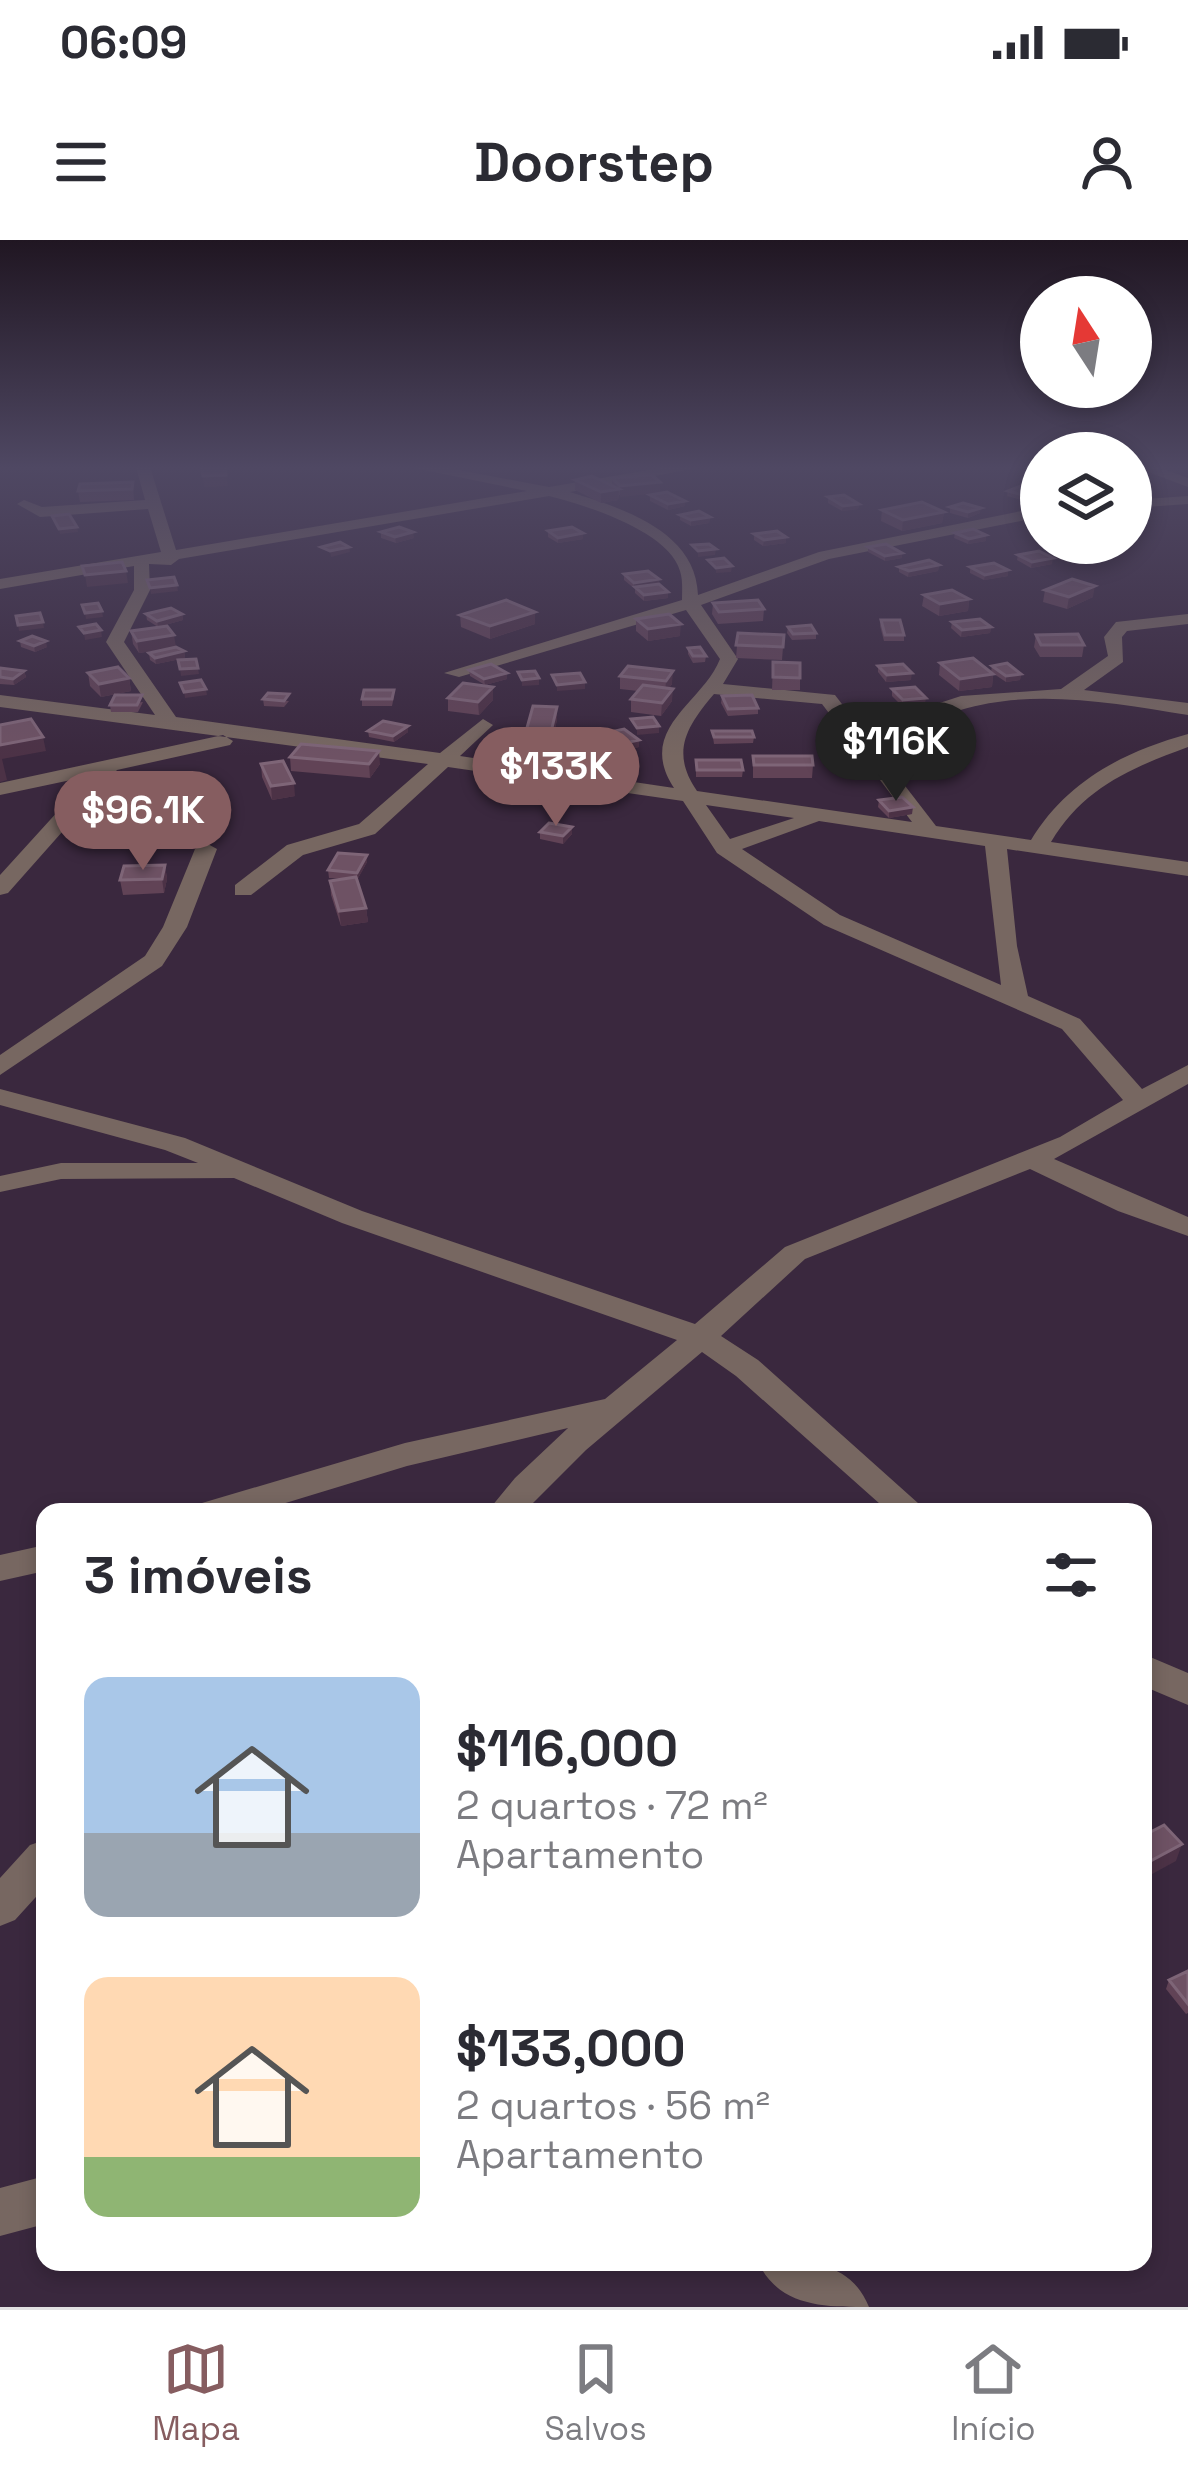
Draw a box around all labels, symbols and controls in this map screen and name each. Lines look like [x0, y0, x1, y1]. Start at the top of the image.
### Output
text: 06:09 [60, 14, 187, 71]
text: Doorstep [474, 128, 714, 197]
icon: menu [48, 129, 114, 195]
icon: person [1074, 129, 1140, 195]
north arrow [1020, 276, 1152, 408]
map controls [1020, 276, 1152, 564]
button: layers [1020, 432, 1152, 564]
pin: $116K [812, 702, 980, 804]
text: $116K [842, 716, 950, 765]
pin: $133K [472, 727, 640, 829]
text: $133K [499, 741, 613, 790]
pin: $96.1K [45, 771, 241, 873]
text: $96.1K [81, 785, 205, 834]
icon: filters [1038, 1542, 1104, 1608]
text: 3 imóveis [84, 1543, 313, 1608]
text: $116,000 [456, 1716, 678, 1781]
icon: home [180, 1725, 324, 1869]
text: 2 quartos · 72 m² [456, 1781, 768, 1830]
text: Apartamento [456, 1830, 704, 1879]
text: $133,000 [456, 2016, 686, 2081]
icon: home [180, 2025, 324, 2169]
text: 2 quartos · 56 m² [456, 2081, 770, 2130]
text: Apartamento [456, 2130, 704, 2179]
tab: Mapa [152, 2336, 240, 2450]
tab: Salvos [544, 2336, 647, 2450]
tab: Início [951, 2336, 1036, 2450]

